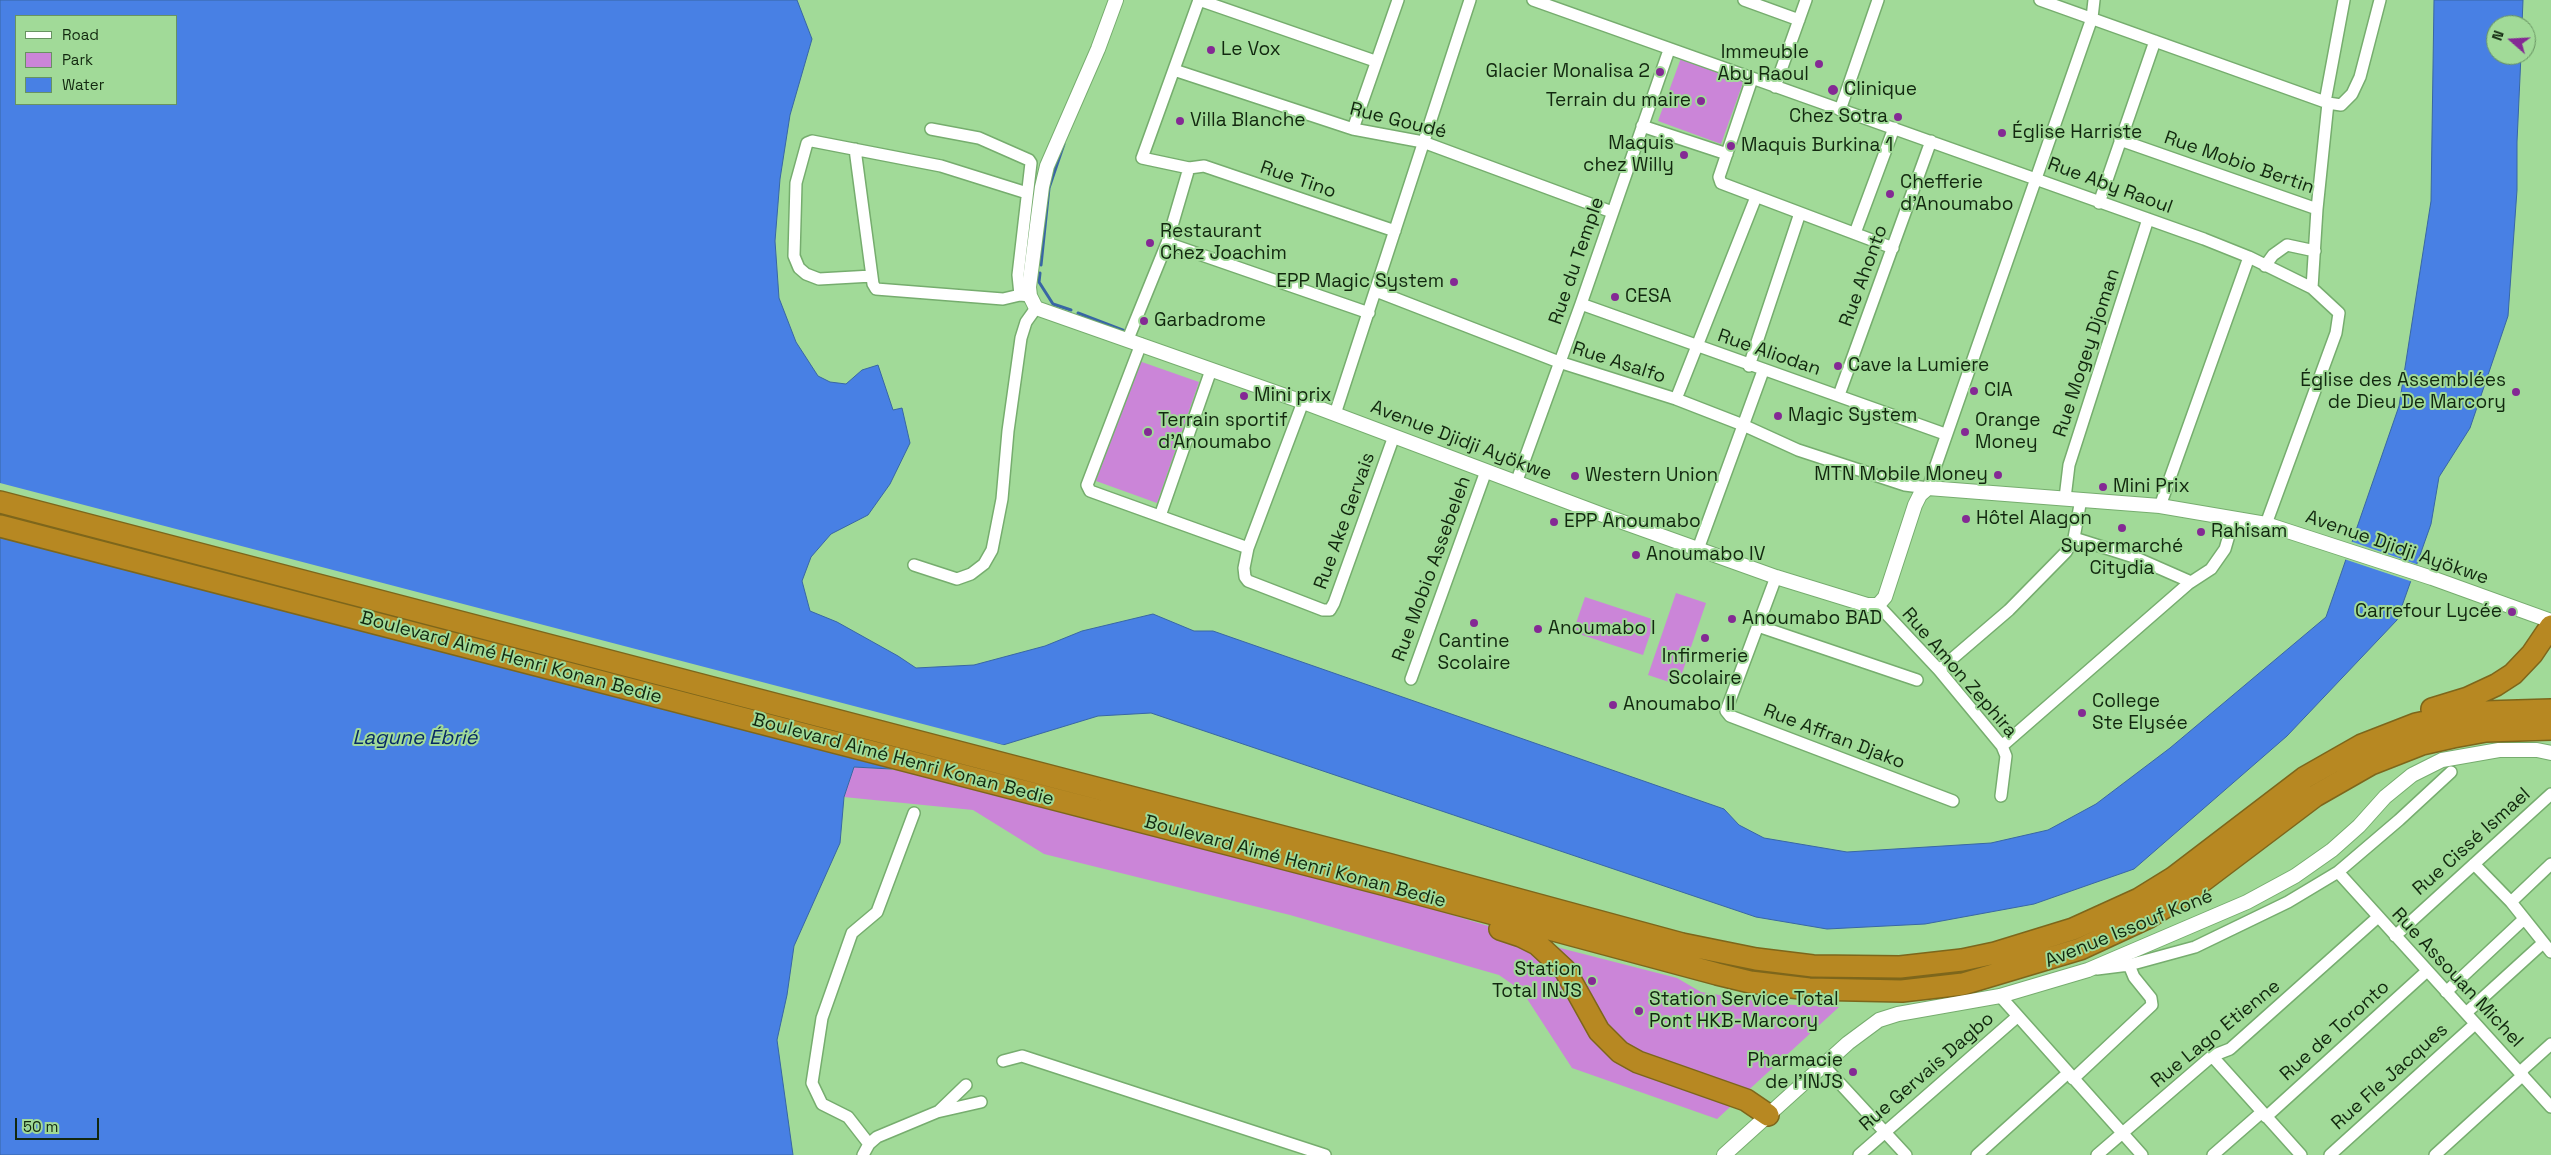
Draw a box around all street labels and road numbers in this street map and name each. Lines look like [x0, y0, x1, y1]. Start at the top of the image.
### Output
street label: Rue Goudé [1347, 98, 1449, 144]
street label: Rue Mobio Bertin [2161, 127, 2317, 199]
street label: Rue Aby Raoul [2044, 153, 2176, 219]
street label: Rue Tino [1257, 156, 1339, 204]
street label: Rue du Temple [1544, 194, 1610, 328]
street label: Rue Ahonto [1835, 222, 1893, 330]
street label: Rue Mogey Djoman [2049, 266, 2125, 440]
street label: Rue Aliodan [1714, 325, 1824, 381]
street label: Rue Asalfo [1569, 337, 1669, 389]
street label: Avenue Djidji Ayökwe [1367, 396, 1555, 486]
street label: Rue Ake Gervais [1310, 449, 1380, 593]
street label: Rue Mobio Assebeleh [1388, 473, 1476, 665]
street label: Avenue Djidji Ayökwe [2302, 506, 2492, 590]
street label: Rue Amon Zephira [1896, 603, 2022, 743]
street label: Boulevard Aimé Henri Konan Bedie [358, 607, 664, 709]
street label: Rue Affran Djako [1760, 700, 1908, 774]
street label: Boulevard Aimé Henri Konan Bedie [750, 709, 1056, 811]
street label: Rue Cissé Ismael [2409, 783, 2535, 901]
street label: Boulevard Aimé Henri Konan Bedie [1142, 811, 1448, 913]
street label: Avenue Issouf Koné [2042, 885, 2216, 973]
street label: Rue Assouan Michel [2386, 903, 2528, 1053]
street label: Rue Lago Etienne [2147, 975, 2285, 1093]
street label: Rue de Toronto [2276, 976, 2394, 1086]
street label: Rue Gervais Dagbo [1855, 1007, 1999, 1137]
street label: Rue Fle Jacques [2327, 1019, 2453, 1135]

